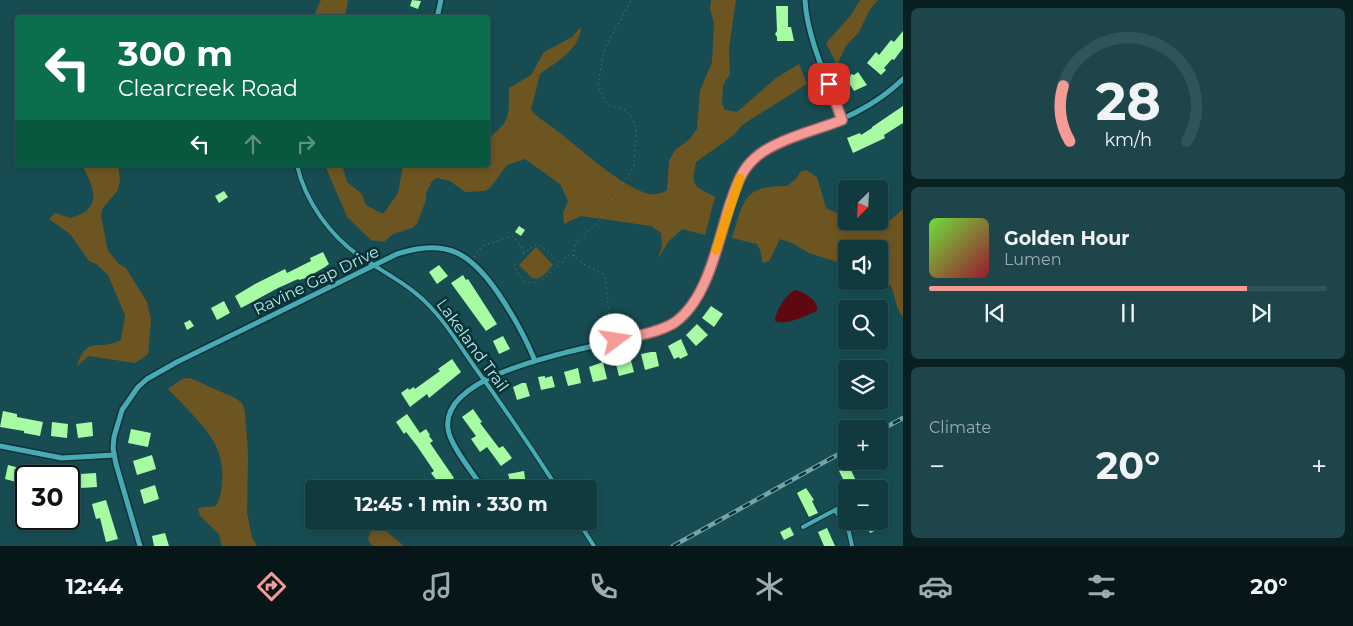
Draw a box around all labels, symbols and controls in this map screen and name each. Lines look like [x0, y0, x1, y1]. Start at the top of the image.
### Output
text: 300 m [118, 32, 233, 75]
icon: left [35, 35, 100, 100]
pin [808, 63, 850, 105]
icon: arrive [815, 70, 843, 98]
text: 28 [1095, 70, 1161, 133]
text: Clearcreek Road [118, 75, 298, 102]
text: km/h [1104, 129, 1152, 150]
icon: left [186, 130, 214, 158]
icon: ahead [239, 130, 267, 158]
icon: right [292, 130, 320, 158]
north arrow [838, 180, 888, 230]
map controls [838, 180, 888, 530]
text: Golden Hour [1004, 227, 1130, 250]
button: sound [838, 240, 888, 290]
street label: Ravine Gap Drive [250, 242, 382, 319]
text: Lumen [1004, 250, 1062, 269]
street label: Lakeland Trail [433, 295, 513, 395]
icon: previous [981, 299, 1009, 327]
icon: pause [1114, 299, 1142, 327]
icon: next [1247, 299, 1275, 327]
button: search [838, 300, 888, 350]
position arrow [589, 313, 641, 365]
button: layers [838, 360, 888, 410]
text: Climate [929, 418, 991, 437]
button: + [838, 420, 888, 470]
text: 20° [1096, 442, 1160, 489]
text: − [929, 449, 945, 483]
text: + [1311, 449, 1327, 483]
speed limit sign: 30 [15, 465, 80, 530]
button: − [838, 480, 888, 530]
text: 12:45 · 1 min · 330 m [354, 493, 548, 516]
icon: directions [254, 569, 289, 604]
icon: music [420, 569, 455, 604]
icon: phone [586, 569, 621, 604]
icon: climate [752, 569, 787, 604]
icon: car [918, 569, 953, 604]
icon: filters [1084, 569, 1119, 604]
text: 12:44 [66, 573, 123, 600]
text: 20° [1250, 573, 1287, 600]

